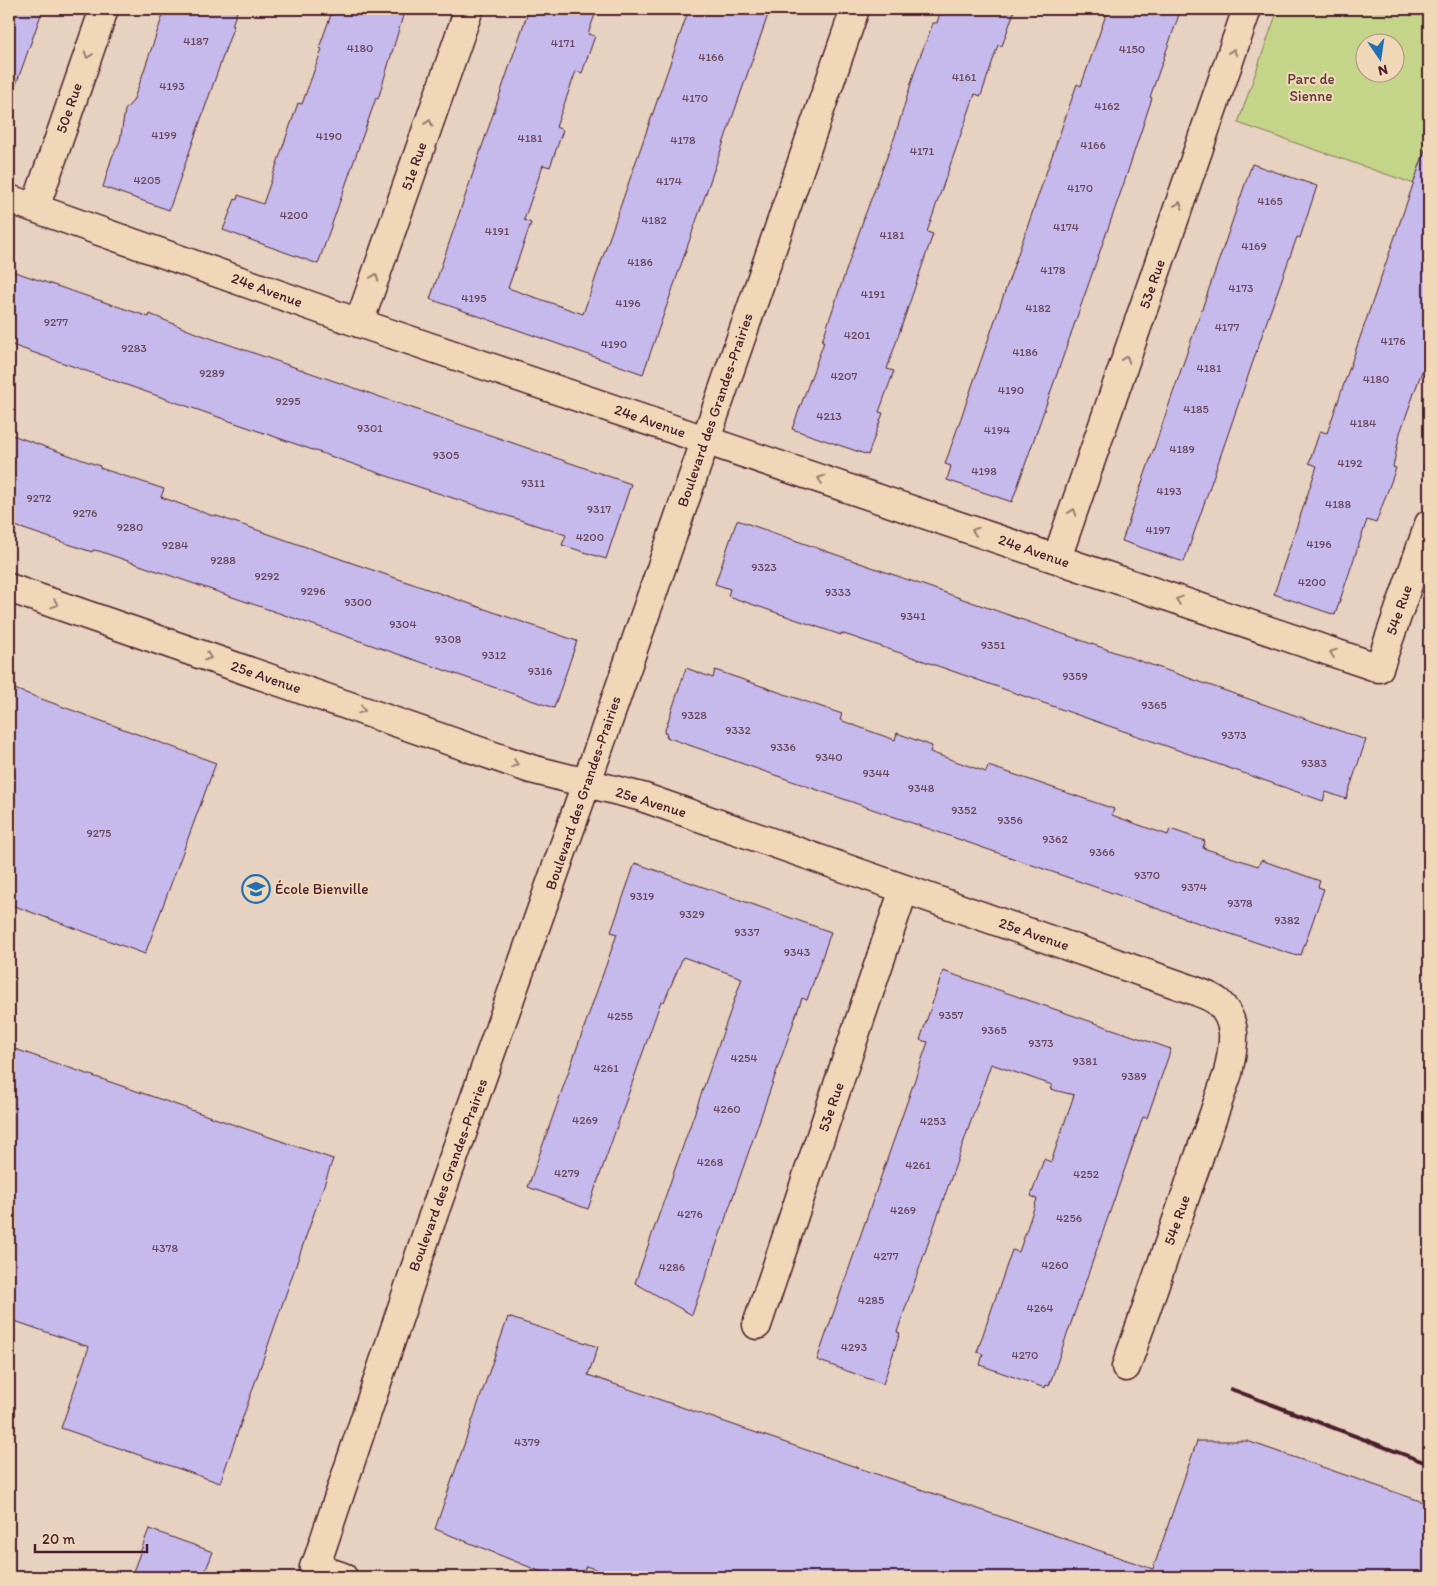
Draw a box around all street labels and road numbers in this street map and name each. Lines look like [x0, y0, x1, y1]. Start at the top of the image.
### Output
street label: 50e Rue [52, 80, 86, 136]
street label: 51e Rue [397, 139, 431, 193]
street label: 53e Rue [1135, 257, 1169, 311]
street label: 24e Avenue [229, 269, 305, 311]
street label: Boulevard des Grandes-Prairies [673, 310, 757, 509]
street label: 24e Avenue [612, 400, 688, 442]
street label: 24e Avenue [996, 530, 1072, 572]
street label: 54e Rue [1382, 583, 1416, 637]
street label: 25e Avenue [228, 657, 304, 697]
street label: Boulevard des Grandes-Prairies [541, 693, 625, 892]
street label: 25e Avenue [613, 783, 689, 821]
street label: 25e Avenue [996, 914, 1072, 954]
street label: Boulevard des Grandes-Prairies [405, 1076, 491, 1274]
street label: 53e Rue [814, 1080, 848, 1134]
street label: 54e Rue [1160, 1193, 1194, 1247]

